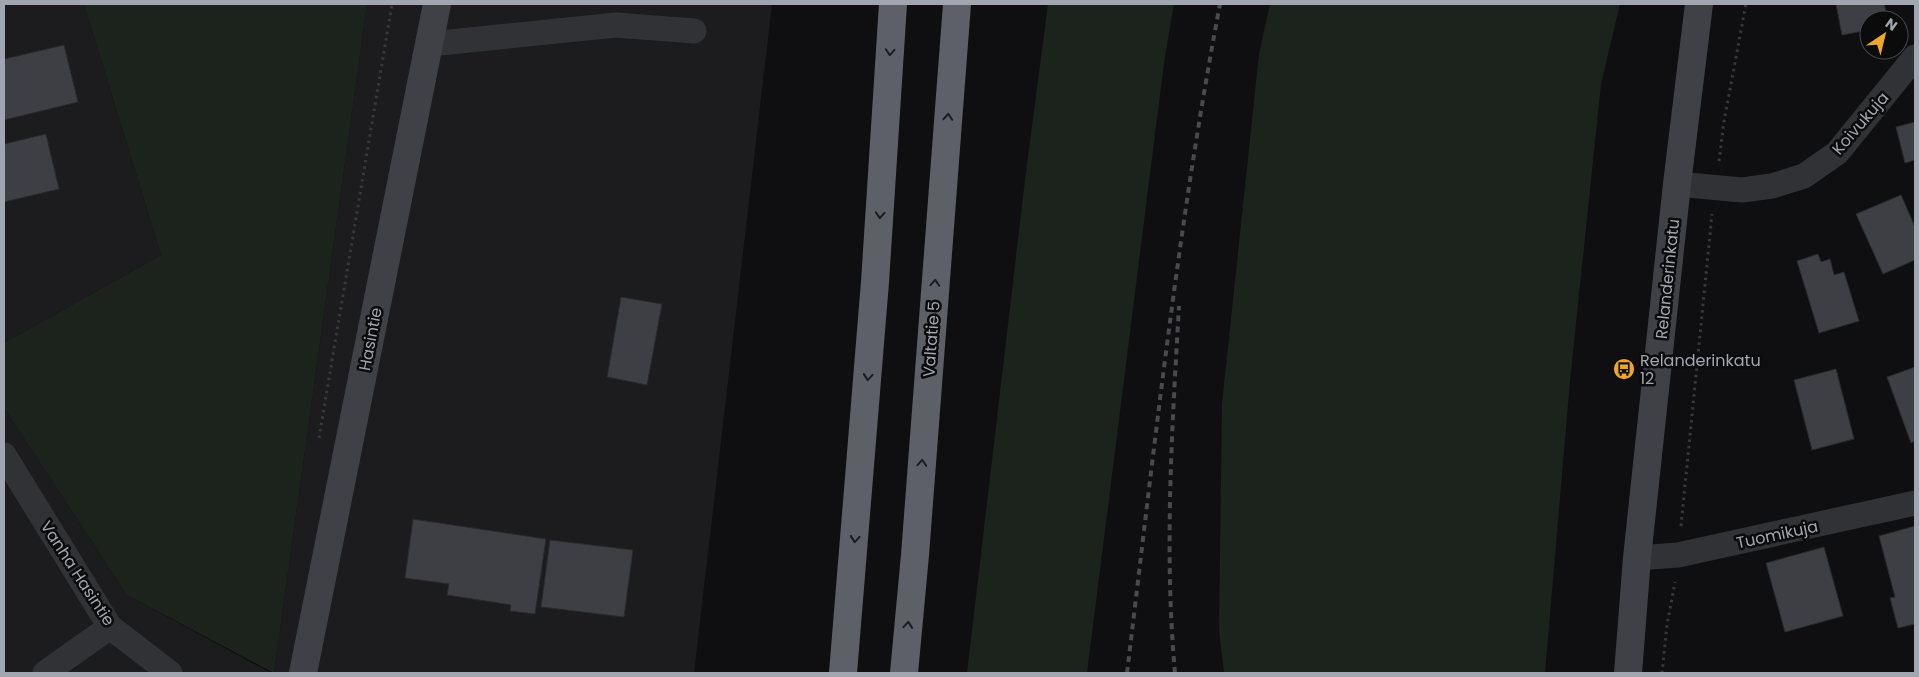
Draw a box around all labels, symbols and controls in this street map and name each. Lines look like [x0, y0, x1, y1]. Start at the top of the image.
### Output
north arrow [1859, 10, 1909, 60]
text: N [1881, 13, 1902, 36]
one-way arrow [884, 49, 895, 57]
street label: Koivukuja [1827, 87, 1894, 160]
one-way arrow [942, 113, 953, 121]
one-way arrow [874, 211, 885, 219]
street label: Relanderinkatu [1650, 218, 1685, 340]
one-way arrow [929, 279, 940, 287]
street label: Valtatie 5 [917, 300, 946, 378]
street label: Hasintie [353, 305, 388, 373]
place label: Relanderinkatu 12 [1640, 349, 1761, 390]
bus stop icon: Relanderinkatu 12 [1612, 357, 1636, 381]
one-way arrow [863, 373, 874, 381]
one-way arrow [916, 459, 927, 467]
street label: Tuomikuja [1734, 515, 1820, 554]
street label: Vanha Hasintie [35, 516, 120, 630]
one-way arrow [849, 535, 860, 543]
one-way arrow [902, 620, 913, 628]

